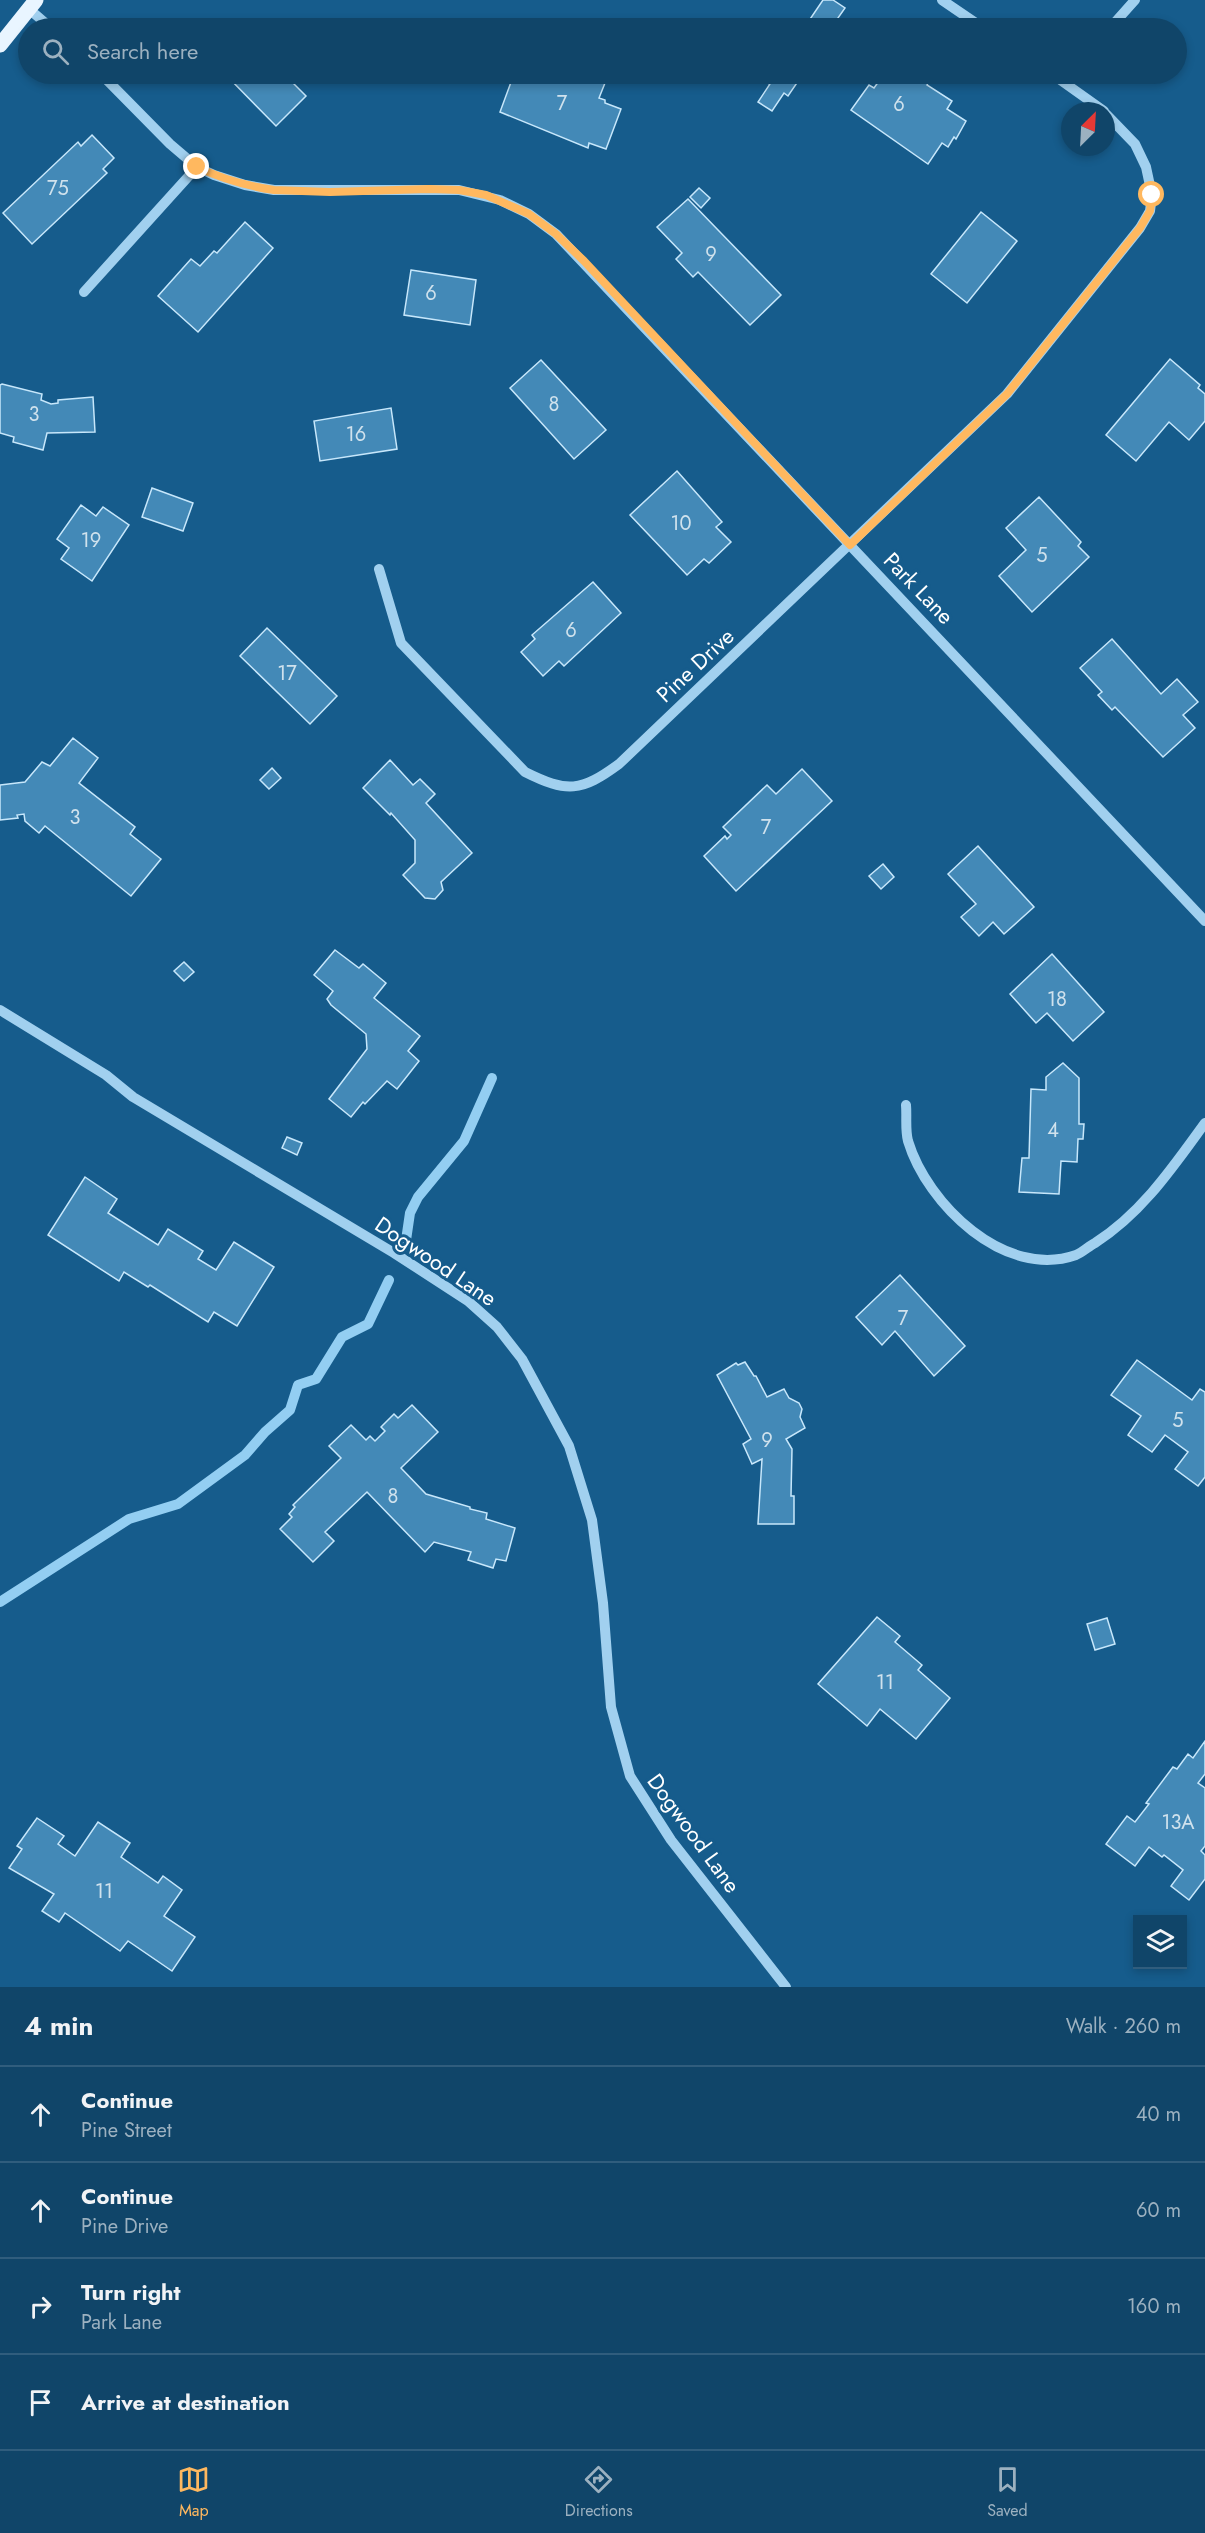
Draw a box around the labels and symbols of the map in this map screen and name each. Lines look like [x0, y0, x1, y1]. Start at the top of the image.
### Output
house number: 7 [557, 89, 568, 118]
house number: 6 [893, 90, 905, 119]
north arrow [1061, 102, 1115, 156]
route end [183, 153, 209, 179]
house number: 75 [47, 174, 69, 203]
route start [1138, 181, 1164, 207]
house number: 9 [705, 240, 717, 269]
house number: 6 [425, 279, 437, 308]
house number: 8 [549, 390, 559, 419]
house number: 3 [29, 400, 40, 429]
house number: 16 [346, 420, 366, 449]
house number: 10 [671, 509, 692, 538]
house number: 19 [81, 526, 101, 555]
house number: 5 [1036, 541, 1048, 570]
street label: Park Lane [877, 545, 961, 631]
house number: 6 [565, 616, 577, 645]
street label: Pine Drive [649, 621, 741, 709]
house number: 17 [277, 659, 297, 688]
house number: 3 [70, 803, 81, 832]
house number: 7 [761, 813, 772, 842]
house number: 18 [1047, 985, 1067, 1014]
house number: 4 [1047, 1116, 1059, 1145]
street label: Dogwood Lane [369, 1208, 503, 1314]
house number: 7 [898, 1304, 909, 1333]
house number: 5 [1172, 1406, 1184, 1435]
house number: 9 [761, 1426, 773, 1455]
house number: 8 [388, 1482, 398, 1511]
house number: 11 [876, 1668, 894, 1697]
street label: Dogwood Lane [640, 1767, 748, 1899]
house number: 13A [1162, 1808, 1195, 1837]
house number: 11 [95, 1877, 113, 1906]

